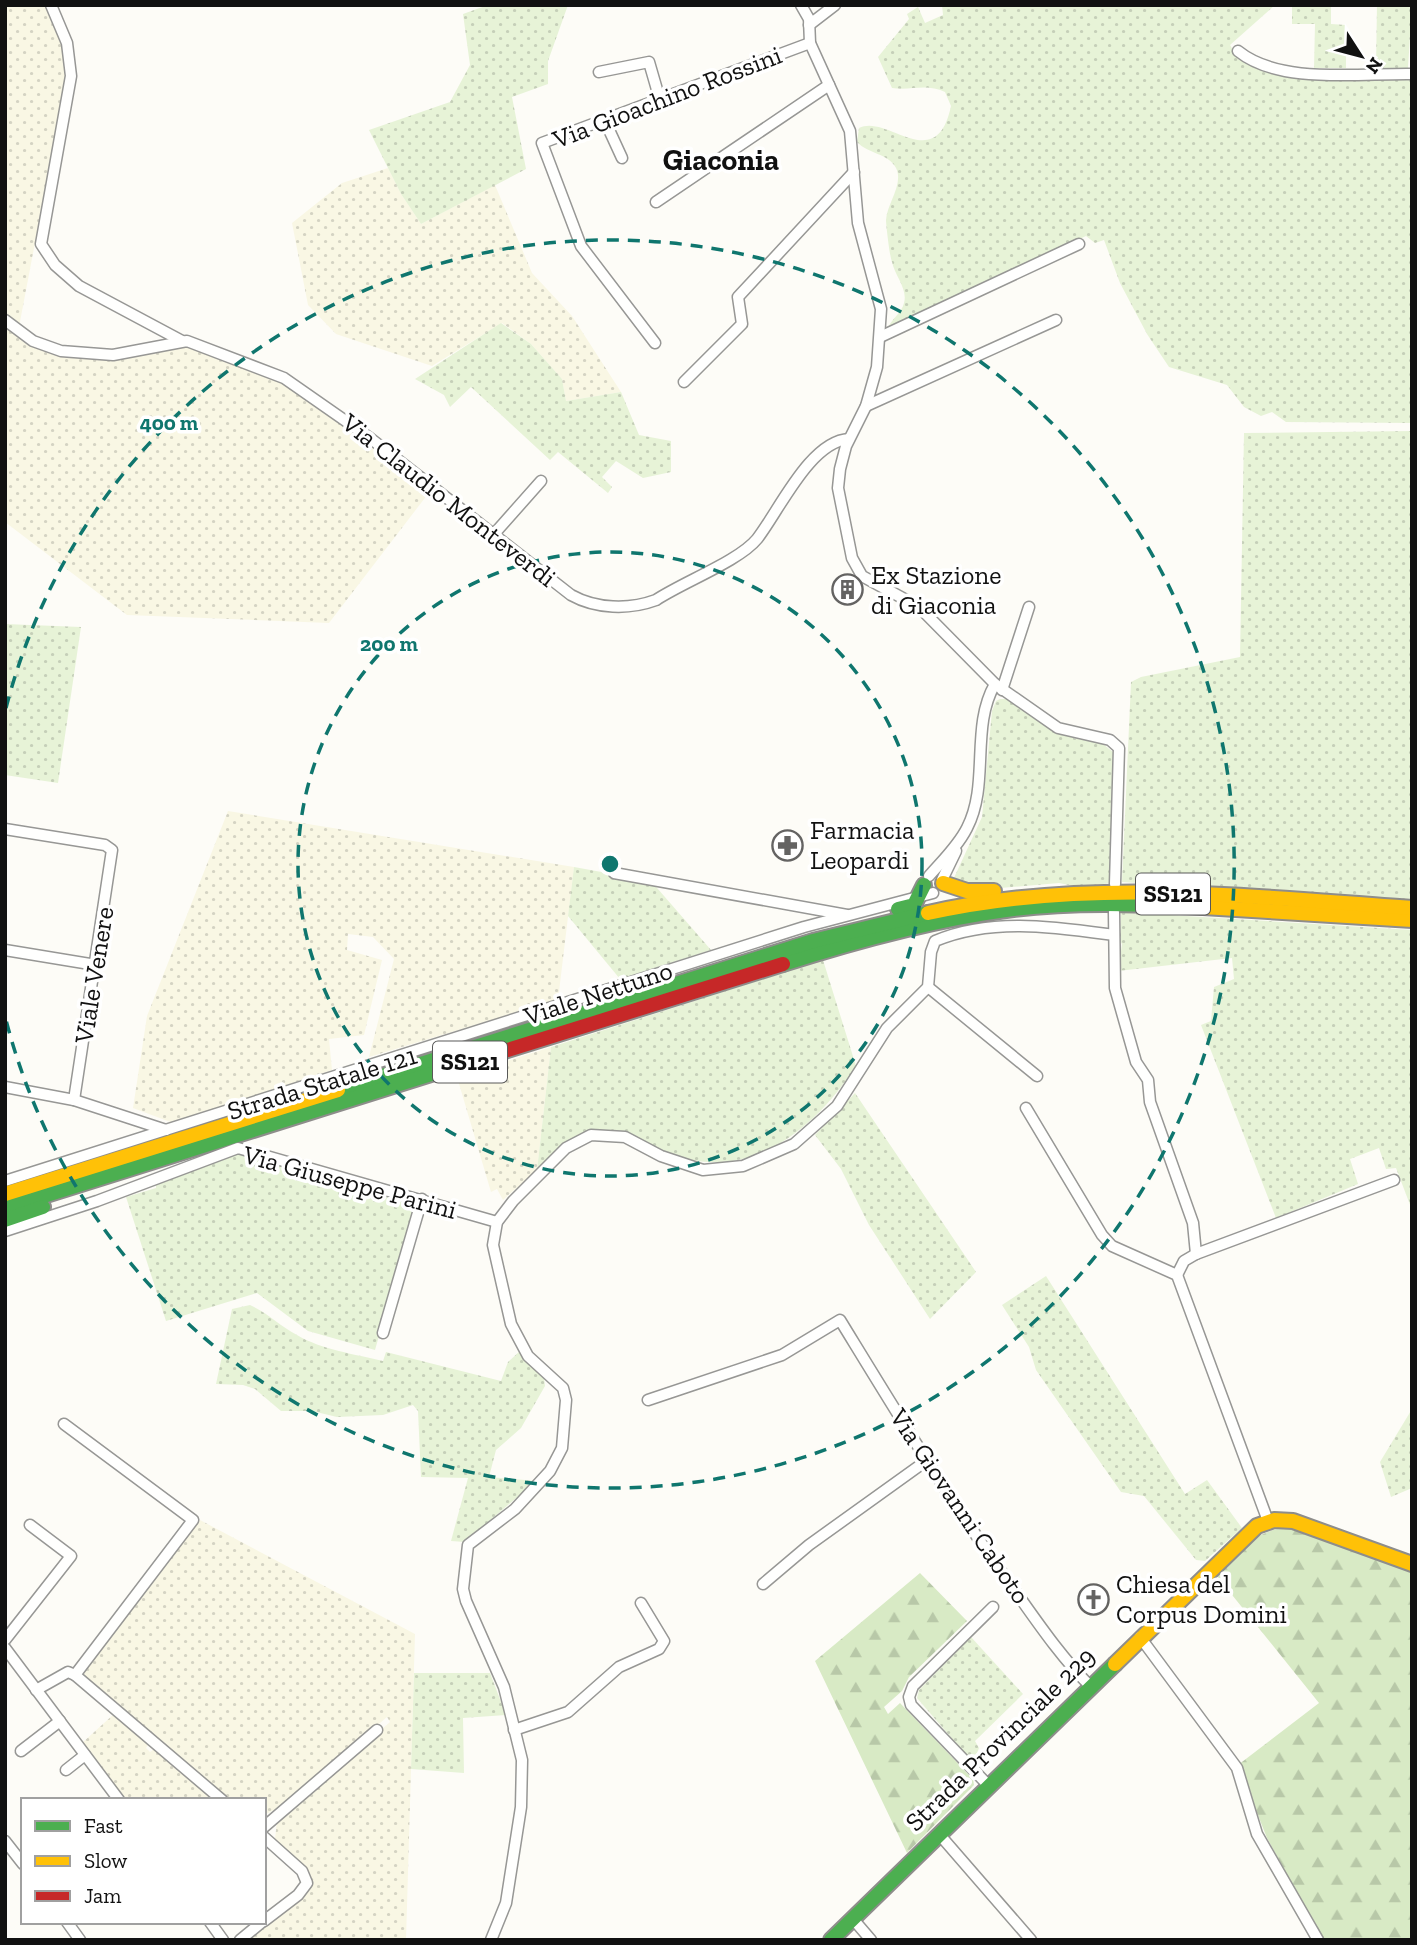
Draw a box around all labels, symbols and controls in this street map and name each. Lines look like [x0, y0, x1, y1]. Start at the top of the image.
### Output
north arrow [1326, 21, 1396, 91]
street label: Via Gioachino Rossini [547, 39, 786, 156]
text: N [1361, 53, 1388, 78]
district label: Giaconia [663, 142, 779, 178]
street label: Via Claudio Monteverdi [335, 406, 563, 594]
text: 400 m [140, 410, 199, 435]
place label: Ex Stazione di Giaconia [871, 559, 1001, 621]
building icon: Ex Stazione di Giaconia [831, 573, 865, 607]
text: 200 m [360, 631, 418, 656]
place label: Farmacia Leopardi [810, 814, 915, 876]
pharmacy icon: Farmacia Leopardi [770, 828, 804, 862]
centre of rings [598, 852, 622, 876]
road number: SS121 [1136, 874, 1210, 914]
street label: Viale Venere [67, 904, 121, 1047]
street label: Viale Nettuno [519, 954, 676, 1032]
street label: Strada Statale 121 [223, 1039, 421, 1127]
road number: SS121 [433, 1042, 507, 1082]
street label: Via Giuseppe Parini [239, 1138, 460, 1226]
street label: Via Giovanni Caboto [882, 1401, 1037, 1610]
place label: Chiesa del Corpus Domini [1116, 1568, 1287, 1630]
church icon: Chiesa del Corpus Domini [1076, 1582, 1110, 1616]
street label: Strada Provinciale 229 [898, 1640, 1102, 1838]
legend [21, 1798, 266, 1924]
text: Fast [84, 1813, 123, 1838]
text: Slow [84, 1848, 127, 1873]
text: Jam [84, 1883, 121, 1908]

